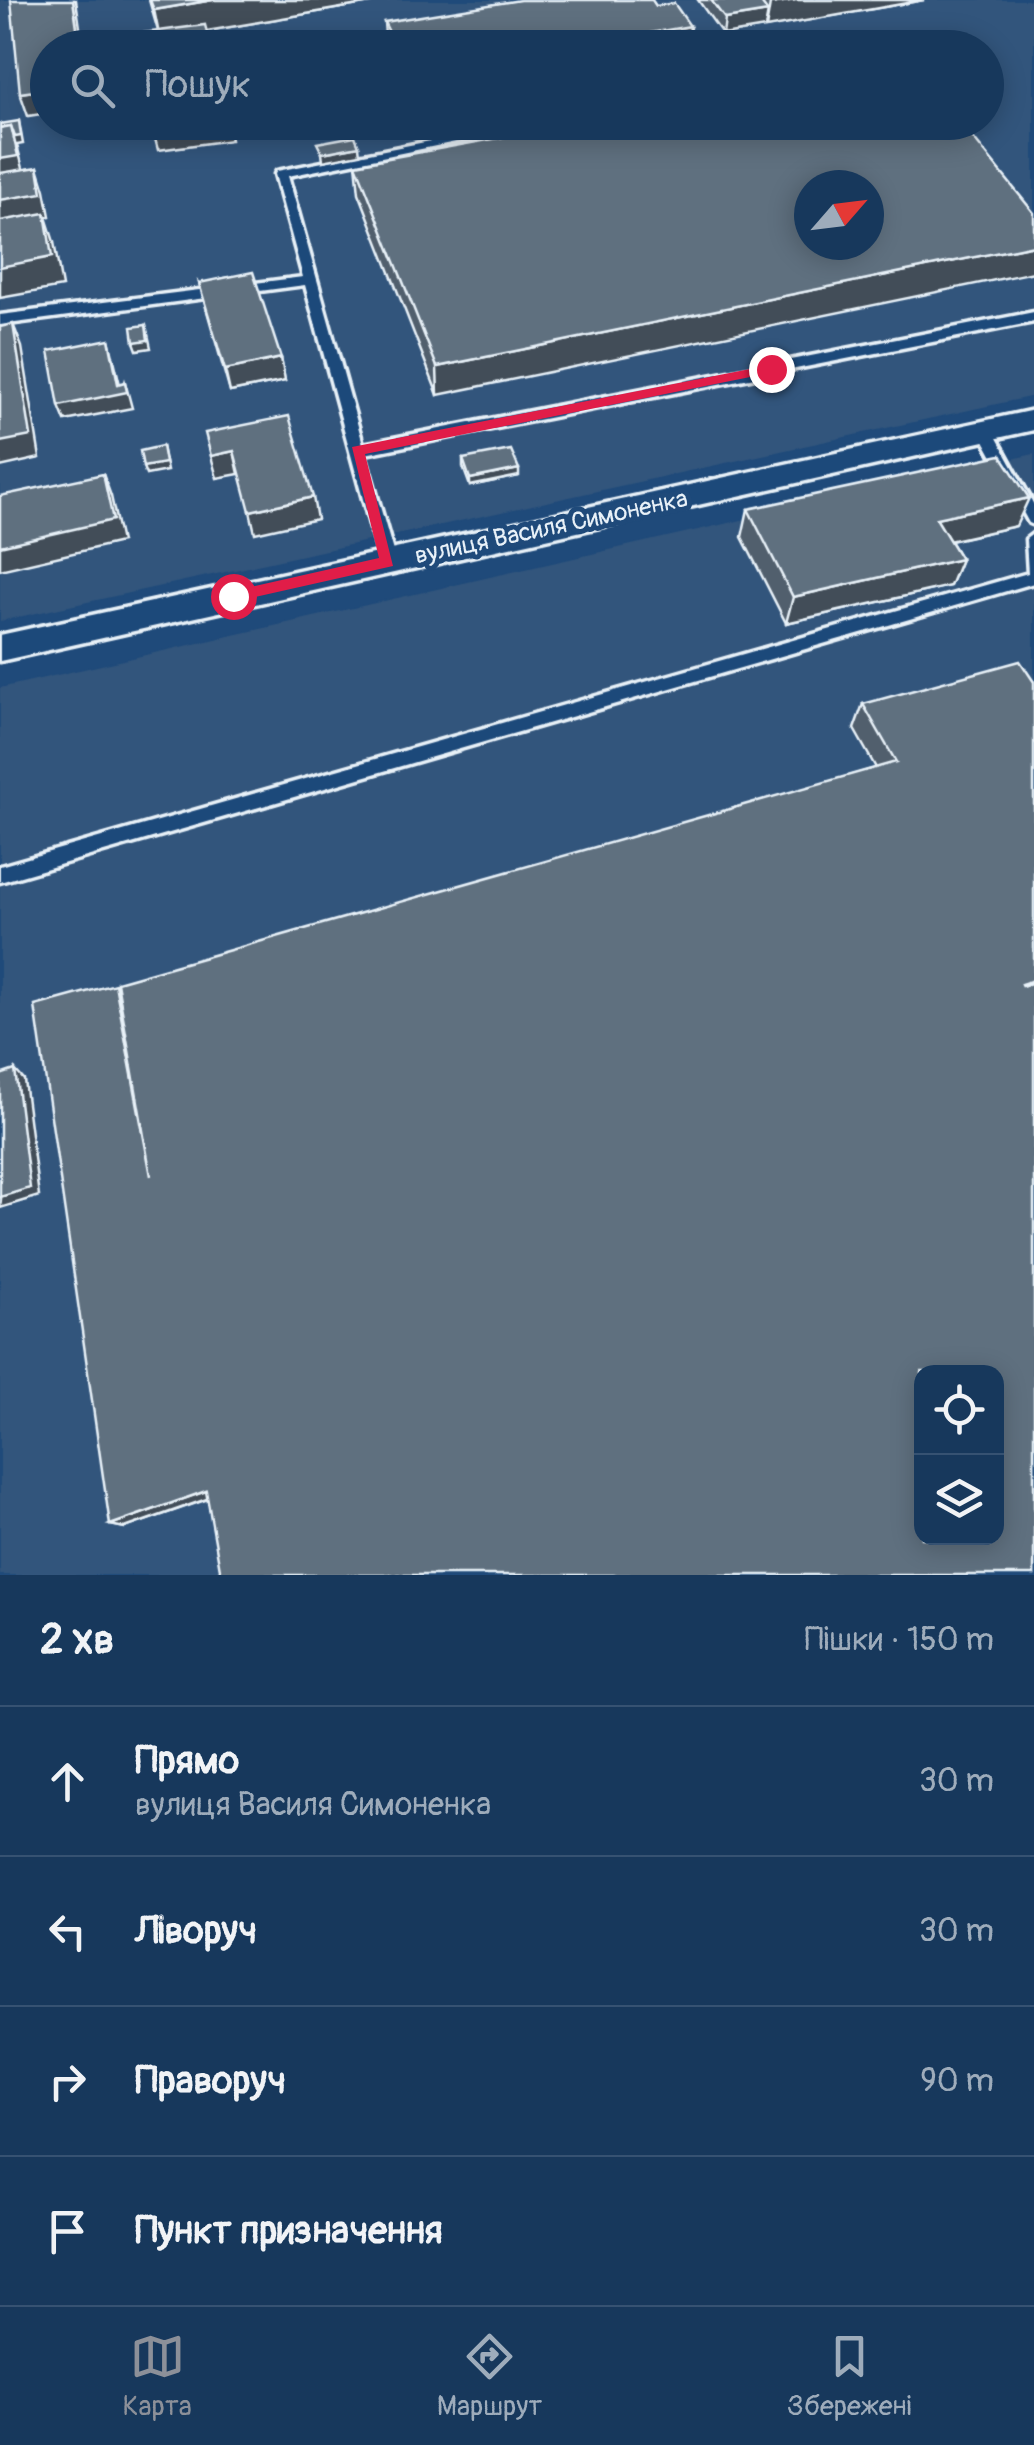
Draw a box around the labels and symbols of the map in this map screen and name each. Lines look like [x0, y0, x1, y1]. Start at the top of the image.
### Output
north arrow [794, 170, 884, 260]
route end [749, 347, 795, 393]
street label: вулиця Василя Симоненка [412, 483, 691, 572]
route start [211, 574, 257, 620]

